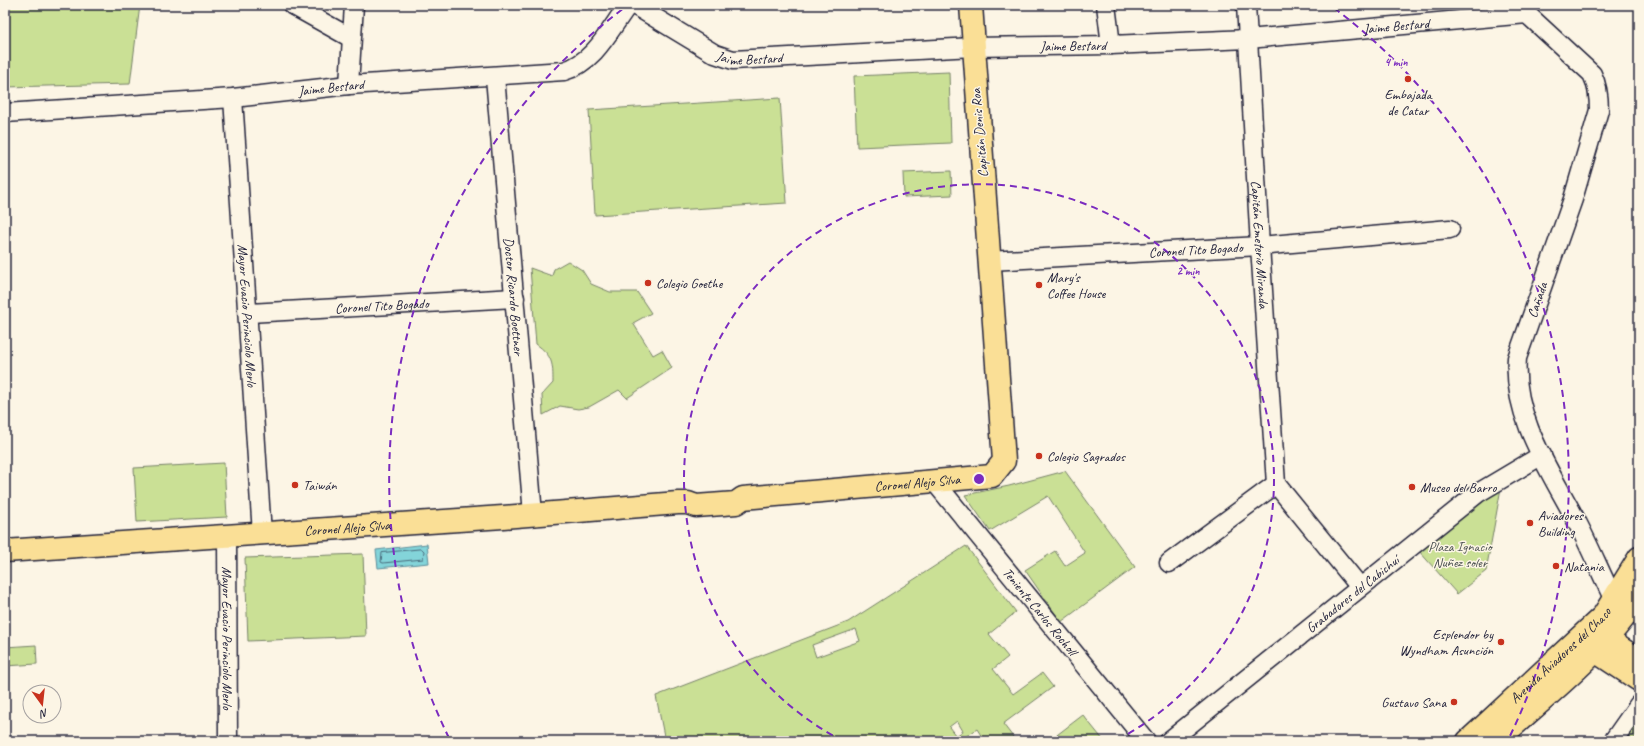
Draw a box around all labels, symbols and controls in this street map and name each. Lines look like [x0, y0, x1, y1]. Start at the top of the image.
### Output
street label: Jaime Bestard [1362, 15, 1432, 38]
street label: Jaime Bestard [1039, 37, 1109, 55]
street label: Jaime Bestard [713, 47, 785, 69]
text: 4 min [1385, 54, 1408, 70]
marker: Embajada de Catar [1403, 74, 1413, 84]
street label: Jaime Bestard [296, 76, 367, 100]
place label: Embajada de Catar [1384, 86, 1433, 119]
street label: Capitán Denis Roa [967, 87, 992, 178]
street label: Capitán Emeterio Miranda [1247, 180, 1272, 310]
street label: Doctor Ricardo Boettner [500, 237, 527, 358]
street label: Coronel Tito Bogado [1148, 239, 1245, 261]
street label: Mayor Evacio Perinciolo Merlo [234, 244, 260, 389]
text: 2 min [1177, 263, 1200, 279]
place label: Mary's Coffee House [1047, 269, 1107, 302]
place label: Colegio Goethe [656, 275, 724, 292]
marker: Colegio Goethe [643, 278, 653, 288]
street label: Cañada [1524, 279, 1552, 320]
marker: Mary's Coffee House [1034, 280, 1044, 290]
street label: Coronel Tito Bogado [334, 295, 431, 317]
place label: Colegio Sagrados [1047, 448, 1126, 465]
marker: Colegio Sagrados [1034, 451, 1044, 461]
street label: Coronel Alejo Silva [874, 471, 962, 495]
centre of rings [972, 472, 986, 486]
place label: Taiwán [303, 477, 337, 494]
place label: Museo del Barro [1420, 479, 1498, 496]
marker: Taiwán [290, 480, 300, 490]
marker: Museo del Barro [1407, 482, 1417, 492]
place label: Aviadores Building [1538, 507, 1584, 540]
street label: Coronel Alejo Silva [304, 517, 391, 540]
marker: Aviadores Building [1525, 518, 1535, 528]
park label: Plaza Ignacio Nuñez soler [1428, 538, 1494, 571]
street label: Grabadores del Cabichuí [1303, 550, 1405, 637]
place label: Natania [1564, 558, 1605, 575]
marker: Natania [1551, 561, 1561, 571]
street label: Teniente Carlos Rocholl [999, 564, 1082, 661]
street label: Mayor Evacio Perinciolo Merlo [218, 566, 236, 711]
street label: Avenida Aviadores del Chaco [1506, 604, 1616, 707]
place label: Esplendor by Wyndham Asunción [1399, 626, 1494, 659]
marker: Esplendor by Wyndham Asunción [1496, 637, 1506, 647]
north arrow [22, 684, 62, 724]
place label: Gustavo Sana [1381, 694, 1447, 711]
marker: Gustavo Sana [1449, 697, 1459, 707]
text: N [37, 706, 50, 722]

